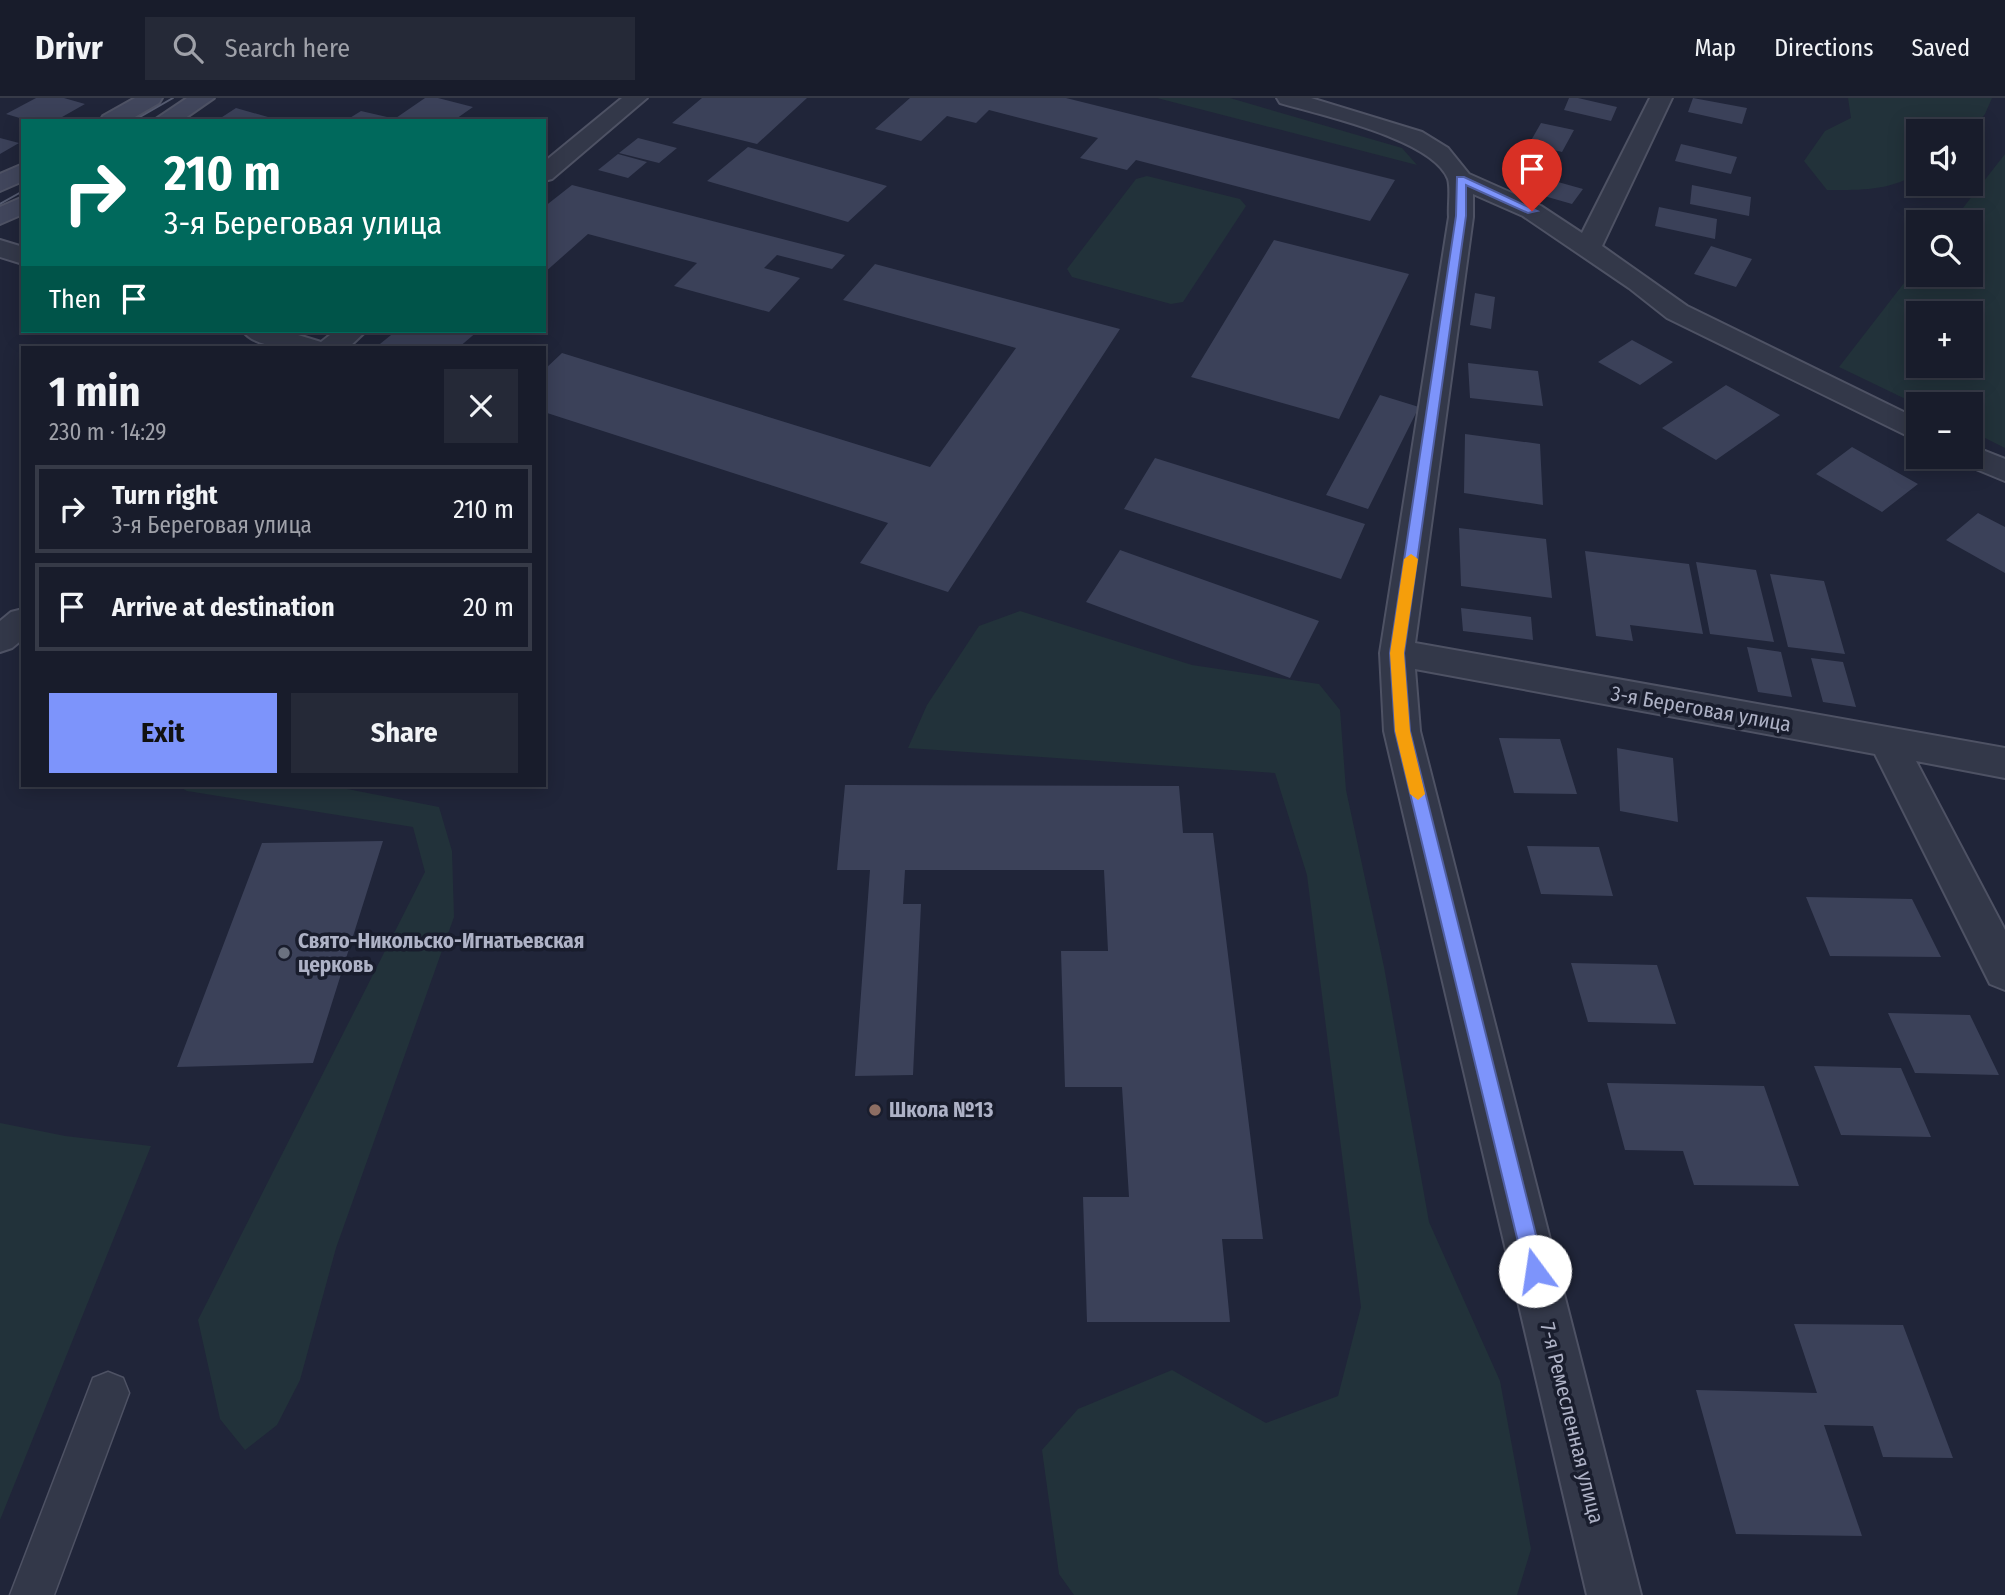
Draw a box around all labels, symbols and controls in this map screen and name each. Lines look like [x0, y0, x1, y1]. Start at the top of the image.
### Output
search box [145, 17, 635, 80]
text: Drivr [35, 28, 103, 68]
icon: search [169, 29, 207, 67]
text: Search here [225, 33, 350, 64]
text: Map [1695, 34, 1736, 62]
text: Directions [1774, 34, 1873, 62]
text: Saved [1911, 34, 1970, 62]
map controls [1906, 119, 1983, 469]
button: sound [1906, 119, 1983, 196]
pin [1502, 139, 1562, 211]
text: 210 m [164, 144, 281, 203]
icon: right [49, 147, 140, 238]
icon: arrive [1513, 150, 1551, 188]
text: 3-я Береговая улица [164, 204, 442, 242]
button: search [1906, 210, 1983, 287]
icon: arrive [115, 280, 153, 318]
text: Then [49, 284, 101, 315]
button: + [1906, 301, 1983, 378]
text: 1 min [49, 367, 140, 417]
button: close [444, 369, 518, 443]
button: − [1906, 392, 1983, 469]
text: 230 m · 14:29 [49, 418, 166, 446]
text: Turn right [112, 480, 218, 511]
icon: right [53, 490, 91, 528]
text: 210 m [453, 494, 514, 525]
text: 3-я Береговая улица [112, 511, 312, 539]
icon: arrive [53, 588, 91, 626]
text: Arrive at destination [112, 592, 335, 623]
text: 20 m [463, 592, 514, 623]
street label: 3-я Береговая улица [1609, 680, 1793, 738]
button: Exit [49, 693, 277, 773]
button: Share [291, 693, 518, 773]
place label: Свято-Никольско-Игнатьевская церковь [298, 928, 584, 978]
marker: Свято-Никольско-Игнатьевская церковь [276, 945, 292, 961]
place label: Школа №13 [889, 1097, 993, 1123]
marker: Школа №13 [867, 1102, 883, 1118]
position arrow [1498, 1234, 1572, 1308]
street label: 7-я Ремесленная улица [1534, 1320, 1610, 1526]

